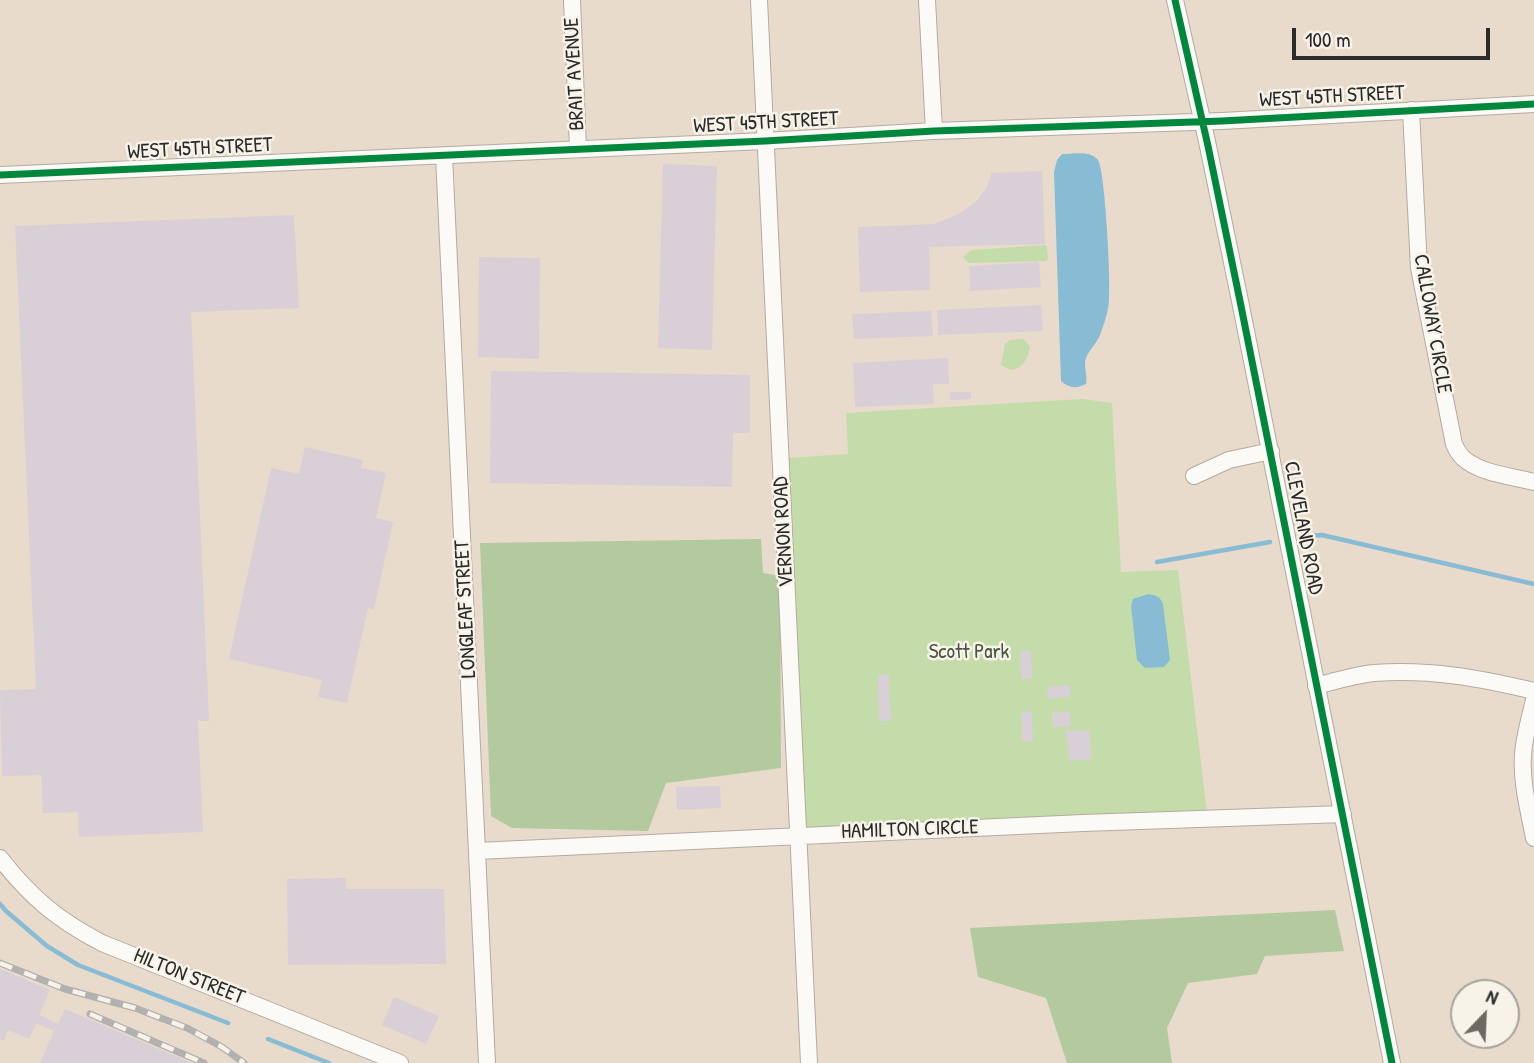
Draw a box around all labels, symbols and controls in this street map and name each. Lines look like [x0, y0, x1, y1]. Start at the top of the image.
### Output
scale bar [1296, 14, 1494, 58]
street label: BRAIT AVENUE [559, 17, 591, 131]
text: 100 m [1305, 25, 1351, 54]
street label: WEST 45TH STREET [1259, 81, 1405, 113]
street label: WEST 45TH STREET [693, 107, 839, 139]
street label: WEST 45TH STREET [127, 133, 273, 165]
street label: CALLOWAY CIRCLE [1407, 252, 1457, 396]
street label: CLEVELAND ROAD [1278, 459, 1328, 597]
street label: VERNON ROAD [769, 476, 799, 588]
street label: LONGLEAF STREET [450, 539, 482, 679]
park label: Scott Park [929, 639, 1009, 665]
street label: HAMILTON CIRCLE [841, 815, 979, 845]
street label: HILTON STREET [130, 943, 248, 1011]
north arrow [1450, 979, 1520, 1049]
text: N [1483, 983, 1502, 1010]

